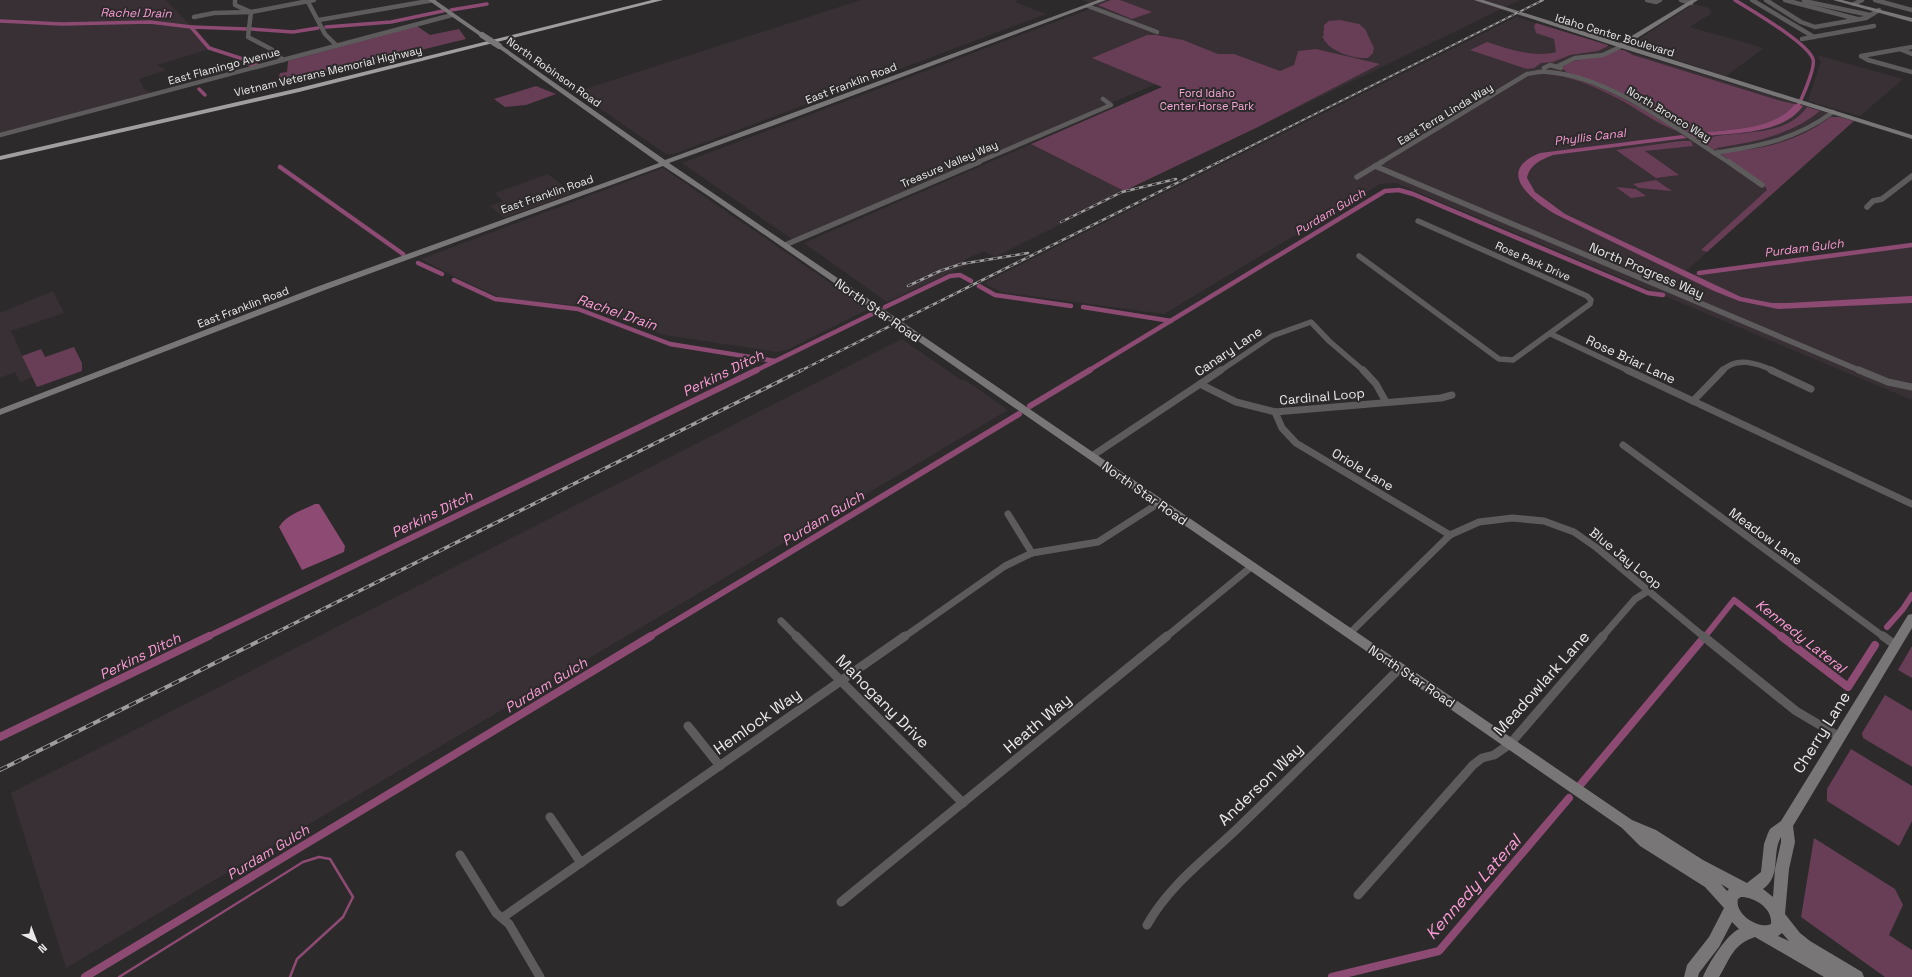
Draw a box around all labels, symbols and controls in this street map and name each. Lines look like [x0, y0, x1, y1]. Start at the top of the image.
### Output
water label: Rachel Drain [100, 4, 172, 22]
street label: Idaho Center Boulevard [1554, 10, 1676, 60]
street label: North Robinson Road [504, 34, 604, 110]
street label: Vietnam Veterans Memorial Highway [233, 43, 423, 99]
street label: East Flamingo Avenue [167, 44, 281, 88]
street label: East Franklin Road [803, 59, 899, 107]
street label: East Terra Linda Way [1395, 80, 1495, 148]
street label: North Bronco Way [1624, 83, 1714, 145]
park label: Ford Idaho Center Horse Park [1160, 86, 1254, 113]
water label: Phyllis Canal [1553, 124, 1629, 149]
street label: Treasure Valley Way [898, 137, 1000, 191]
street label: East Franklin Road [499, 172, 595, 216]
water label: Purdam Gulch [1292, 184, 1369, 239]
water label: Purdam Gulch [1764, 235, 1845, 261]
street label: Rose Park Drive [1493, 238, 1573, 284]
street label: North Progress Way [1587, 238, 1707, 302]
street label: North Star Road [832, 275, 924, 346]
street label: East Franklin Road [195, 283, 291, 331]
water label: Rachel Drain [575, 290, 660, 334]
street label: Canary Lane [1191, 323, 1265, 380]
street label: Rose Briar Lane [1583, 331, 1678, 388]
water label: Perkins Ditch [679, 345, 767, 400]
street label: Cardinal Loop [1279, 384, 1365, 409]
street label: Oriole Lane [1329, 444, 1397, 495]
street label: North Star Road [1099, 458, 1191, 529]
water label: Perkins Ditch [388, 486, 476, 541]
water label: Purdam Gulch [779, 486, 868, 550]
street label: Meadow Lane [1726, 504, 1806, 569]
street label: Blue Jay Loop [1586, 524, 1665, 593]
water label: Kennedy Lateral [1752, 595, 1851, 678]
street label: Meadowlark Lane [1489, 626, 1594, 740]
water label: Perkins Ditch [96, 628, 184, 683]
street label: North Star Road [1365, 641, 1458, 712]
street label: Mahogany Drive [831, 650, 934, 753]
water label: Purdam Gulch [502, 653, 591, 717]
street label: Hemlock Way [709, 683, 805, 759]
street label: Cherry Lane [1788, 687, 1855, 777]
street label: Heath Way [999, 689, 1076, 758]
street label: Anderson Way [1213, 738, 1307, 830]
water label: Purdam Gulch [224, 820, 313, 884]
water label: Kennedy Lateral [1420, 829, 1527, 944]
north arrow [16, 921, 56, 961]
text: N [35, 941, 50, 956]

